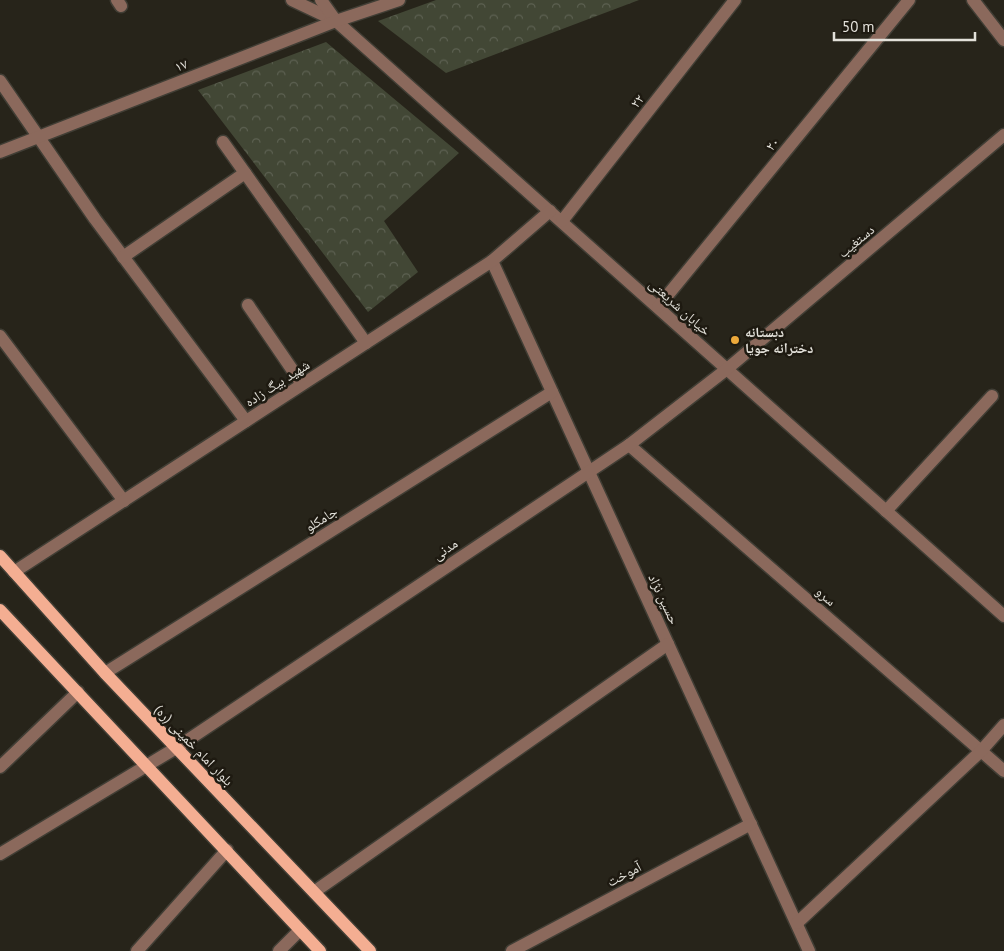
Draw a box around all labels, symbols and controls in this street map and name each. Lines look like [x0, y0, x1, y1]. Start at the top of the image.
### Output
scale bar [834, 10, 975, 42]
text: 50 m [842, 17, 875, 36]
street label: ۱۷ [172, 54, 190, 76]
street label: ۲۲ [626, 91, 648, 111]
street label: ۲۰ [761, 133, 783, 155]
street label: دستغیب [834, 220, 878, 261]
street label: خیابان شریعتی [645, 275, 715, 339]
place label: دبستانه دخترانه جويا [745, 323, 813, 357]
marker: دبستانه دخترانه جويا [729, 334, 741, 346]
street label: شهید بیگ زاده [241, 355, 313, 411]
street label: جامکلو [301, 502, 341, 536]
street label: مدنی [429, 534, 461, 564]
street label: حسین نژاد [644, 571, 684, 627]
street label: سرو [812, 582, 840, 610]
street label: بلوار امام خمینی (ره) [150, 701, 237, 790]
street label: آموخت [604, 857, 645, 891]

